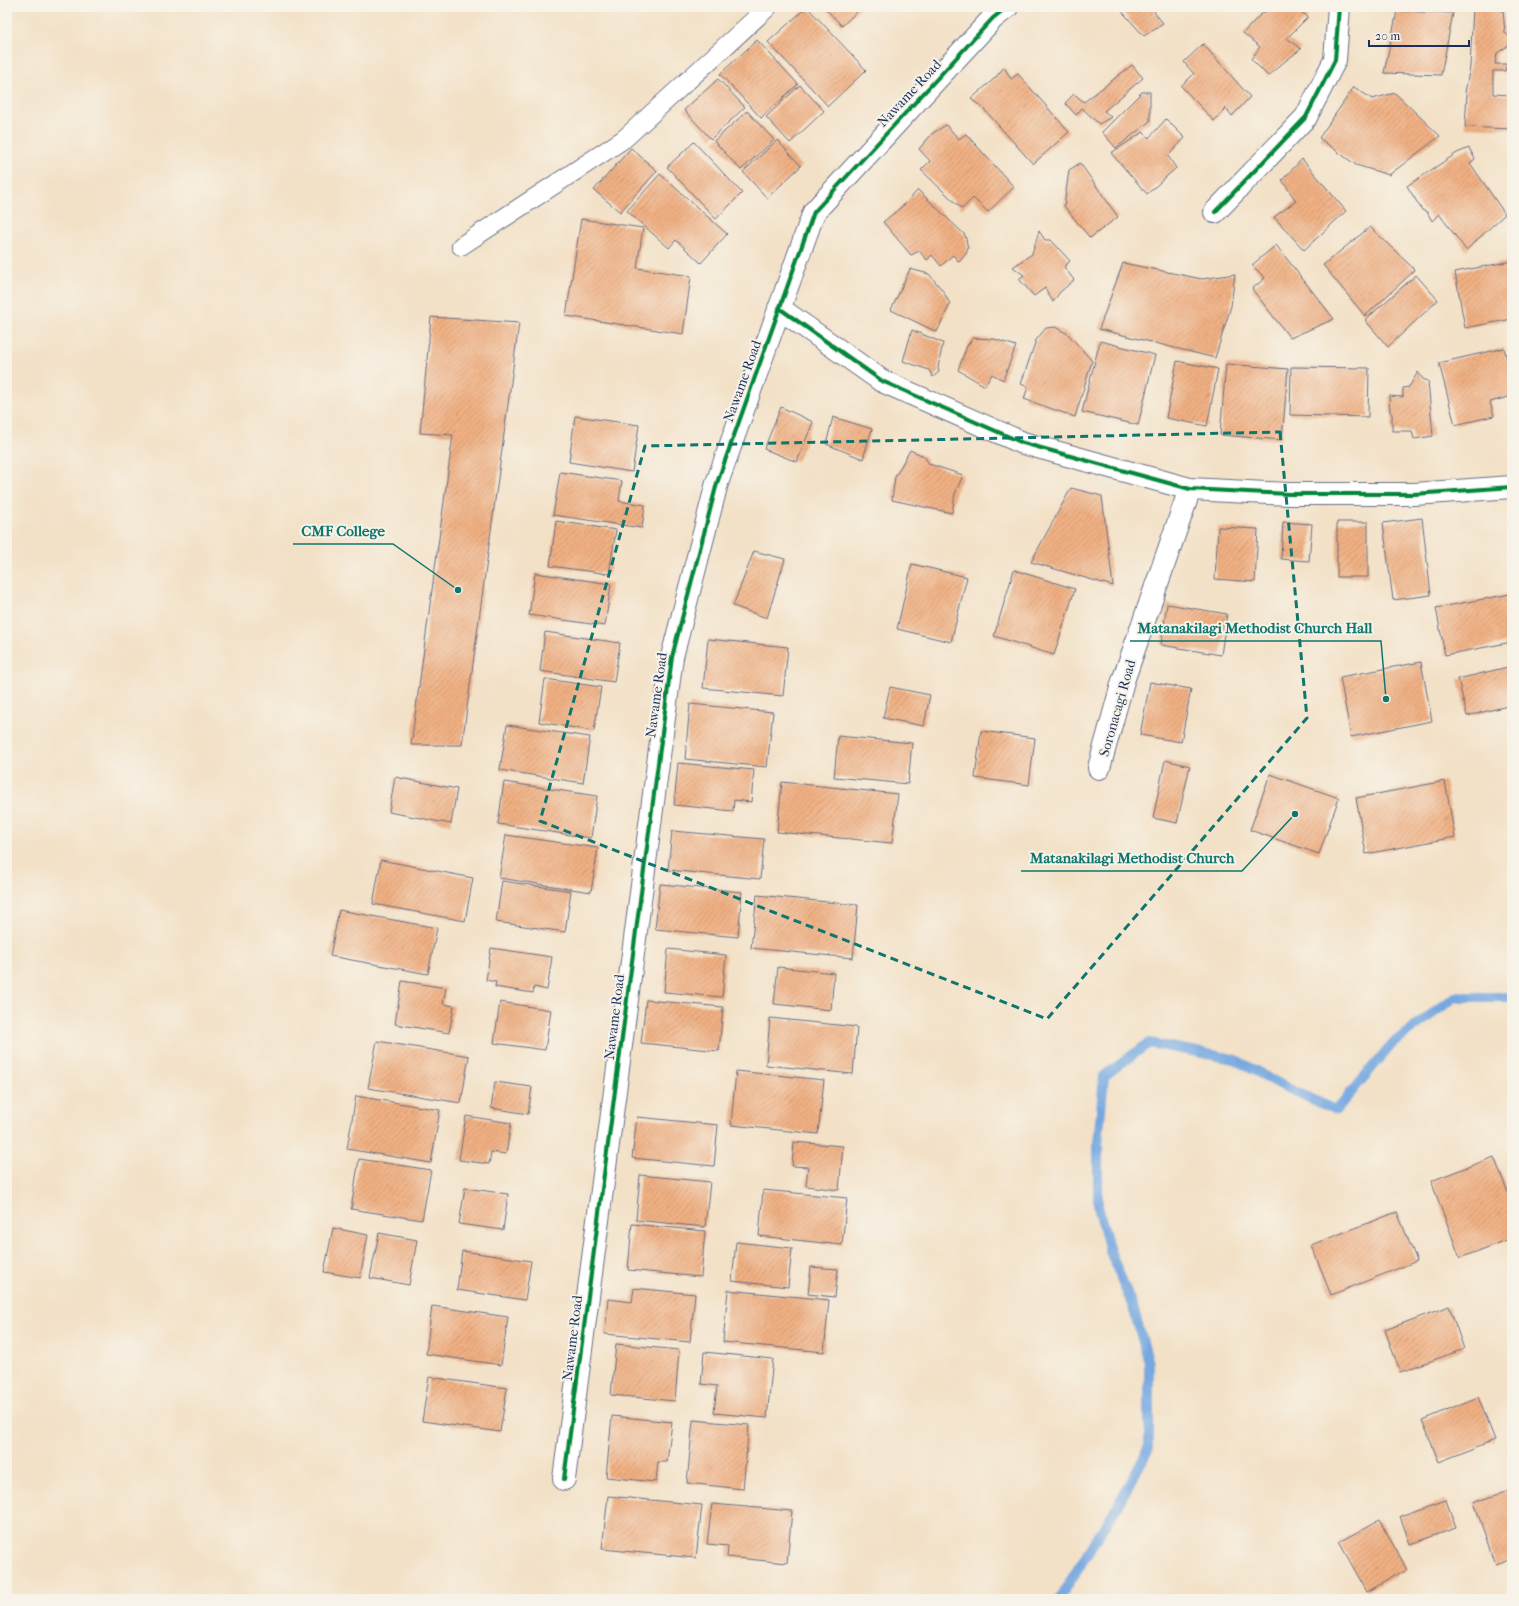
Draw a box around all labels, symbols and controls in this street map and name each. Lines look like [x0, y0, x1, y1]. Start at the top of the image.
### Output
scale bar [1369, 22, 1469, 48]
text: 20 m [1375, 29, 1400, 43]
street label: Nawame Road [874, 56, 945, 131]
street label: Nawame Road [720, 338, 765, 424]
callout: CMF College [293, 517, 393, 544]
text: CMF College [301, 522, 385, 540]
callout: Matanakilagi Methodist Church Hall [1130, 614, 1381, 641]
text: Matanakilagi Methodist Church Hall [1136, 619, 1373, 637]
street label: Nawame Road [642, 651, 671, 739]
street label: Soronacagi Road [1095, 657, 1140, 759]
callout: Matanakilagi Methodist Church [1021, 844, 1242, 871]
text: Matanakilagi Methodist Church [1029, 849, 1235, 867]
street label: Nawame Road [601, 973, 628, 1061]
street label: Nawame Road [559, 1294, 586, 1382]

